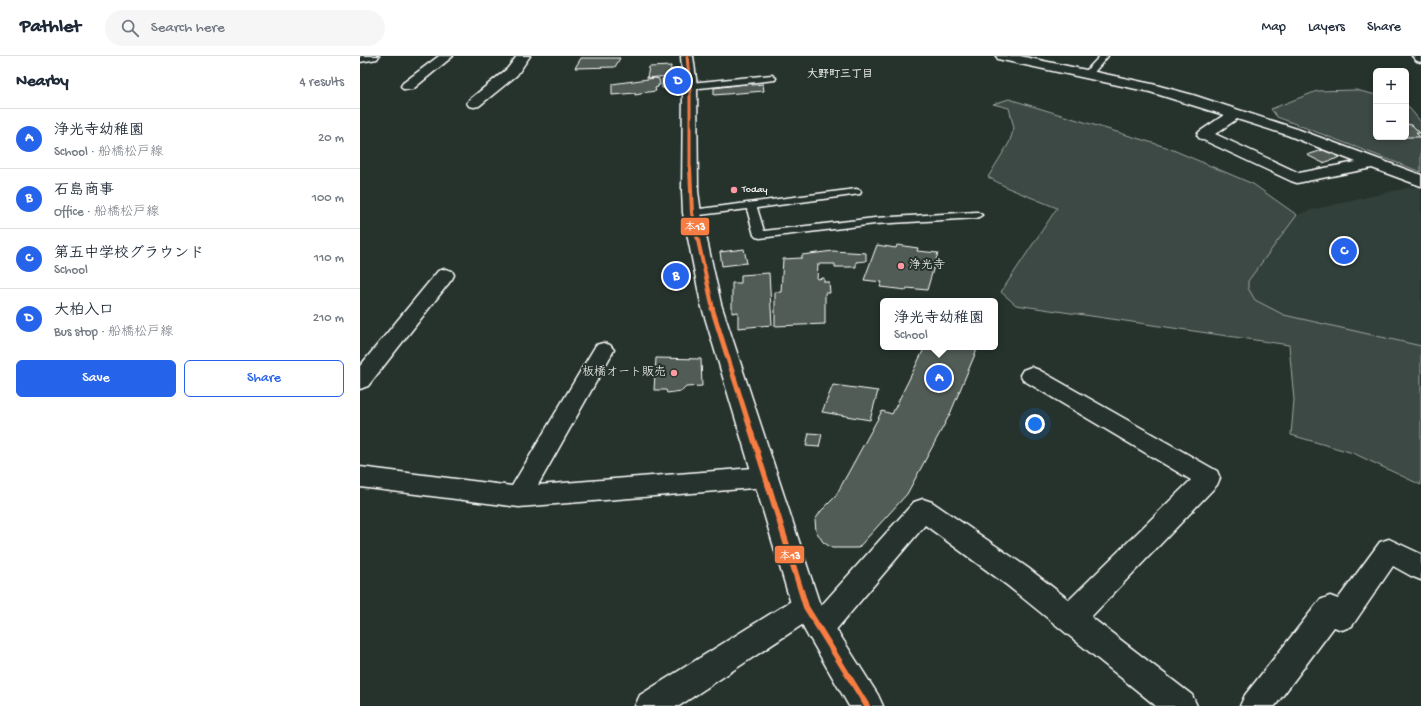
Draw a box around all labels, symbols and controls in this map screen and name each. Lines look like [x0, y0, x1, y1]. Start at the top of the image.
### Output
search box [105, 10, 385, 46]
text: Pathlet [20, 16, 81, 39]
icon: search [119, 17, 141, 39]
text: Search here [151, 19, 225, 37]
text: Map [1262, 19, 1286, 36]
text: Layers [1308, 19, 1345, 36]
text: Share [1367, 19, 1401, 36]
pin: D [665, 66, 691, 96]
district label: 大野町三丁目 [807, 68, 873, 81]
map controls [1373, 68, 1409, 140]
button: + [1373, 68, 1409, 104]
text: Nearby [16, 72, 69, 92]
text: 4 results [300, 75, 344, 90]
button: − [1373, 104, 1409, 140]
text: 浄光寺幼稚園 [54, 122, 144, 140]
text: A [25, 131, 33, 146]
text: 20 m [318, 131, 344, 146]
text: School · 船橋松戸線 [54, 145, 163, 160]
text: 石島商事 [54, 182, 114, 200]
place label: Today [741, 184, 767, 196]
marker: Today [729, 185, 739, 195]
text: B [26, 191, 32, 206]
text: 100 m [312, 191, 344, 206]
text: Office · 船橋松戸線 [54, 205, 159, 220]
line badge: 本13 [680, 217, 710, 236]
text: 本13 [684, 221, 706, 234]
pin: C [1331, 236, 1357, 266]
text: 第五中学校グラウンド [54, 245, 204, 263]
text: C [25, 251, 33, 266]
text: 110 m [314, 251, 344, 266]
place label: 浄光寺 [909, 258, 945, 273]
pin: B [663, 261, 689, 291]
marker: 浄光寺 [896, 261, 906, 271]
text: School [54, 263, 88, 278]
popup [880, 298, 998, 350]
text: 大柏入口 [54, 302, 114, 320]
text: 浄光寺幼稚園 [894, 310, 984, 328]
text: D [25, 311, 33, 326]
text: 210 m [313, 311, 344, 326]
text: Bus stop · 船橋松戸線 [54, 325, 173, 340]
text: School [894, 328, 928, 343]
button: Save [16, 360, 176, 397]
button: Share [184, 360, 344, 397]
pin: A [926, 363, 952, 393]
place label: 板橋オート販売 [582, 365, 666, 380]
marker: 板橋オート販売 [669, 368, 679, 378]
your location [1025, 414, 1045, 434]
line badge: 本13 [774, 545, 805, 564]
text: 本13 [779, 550, 801, 563]

